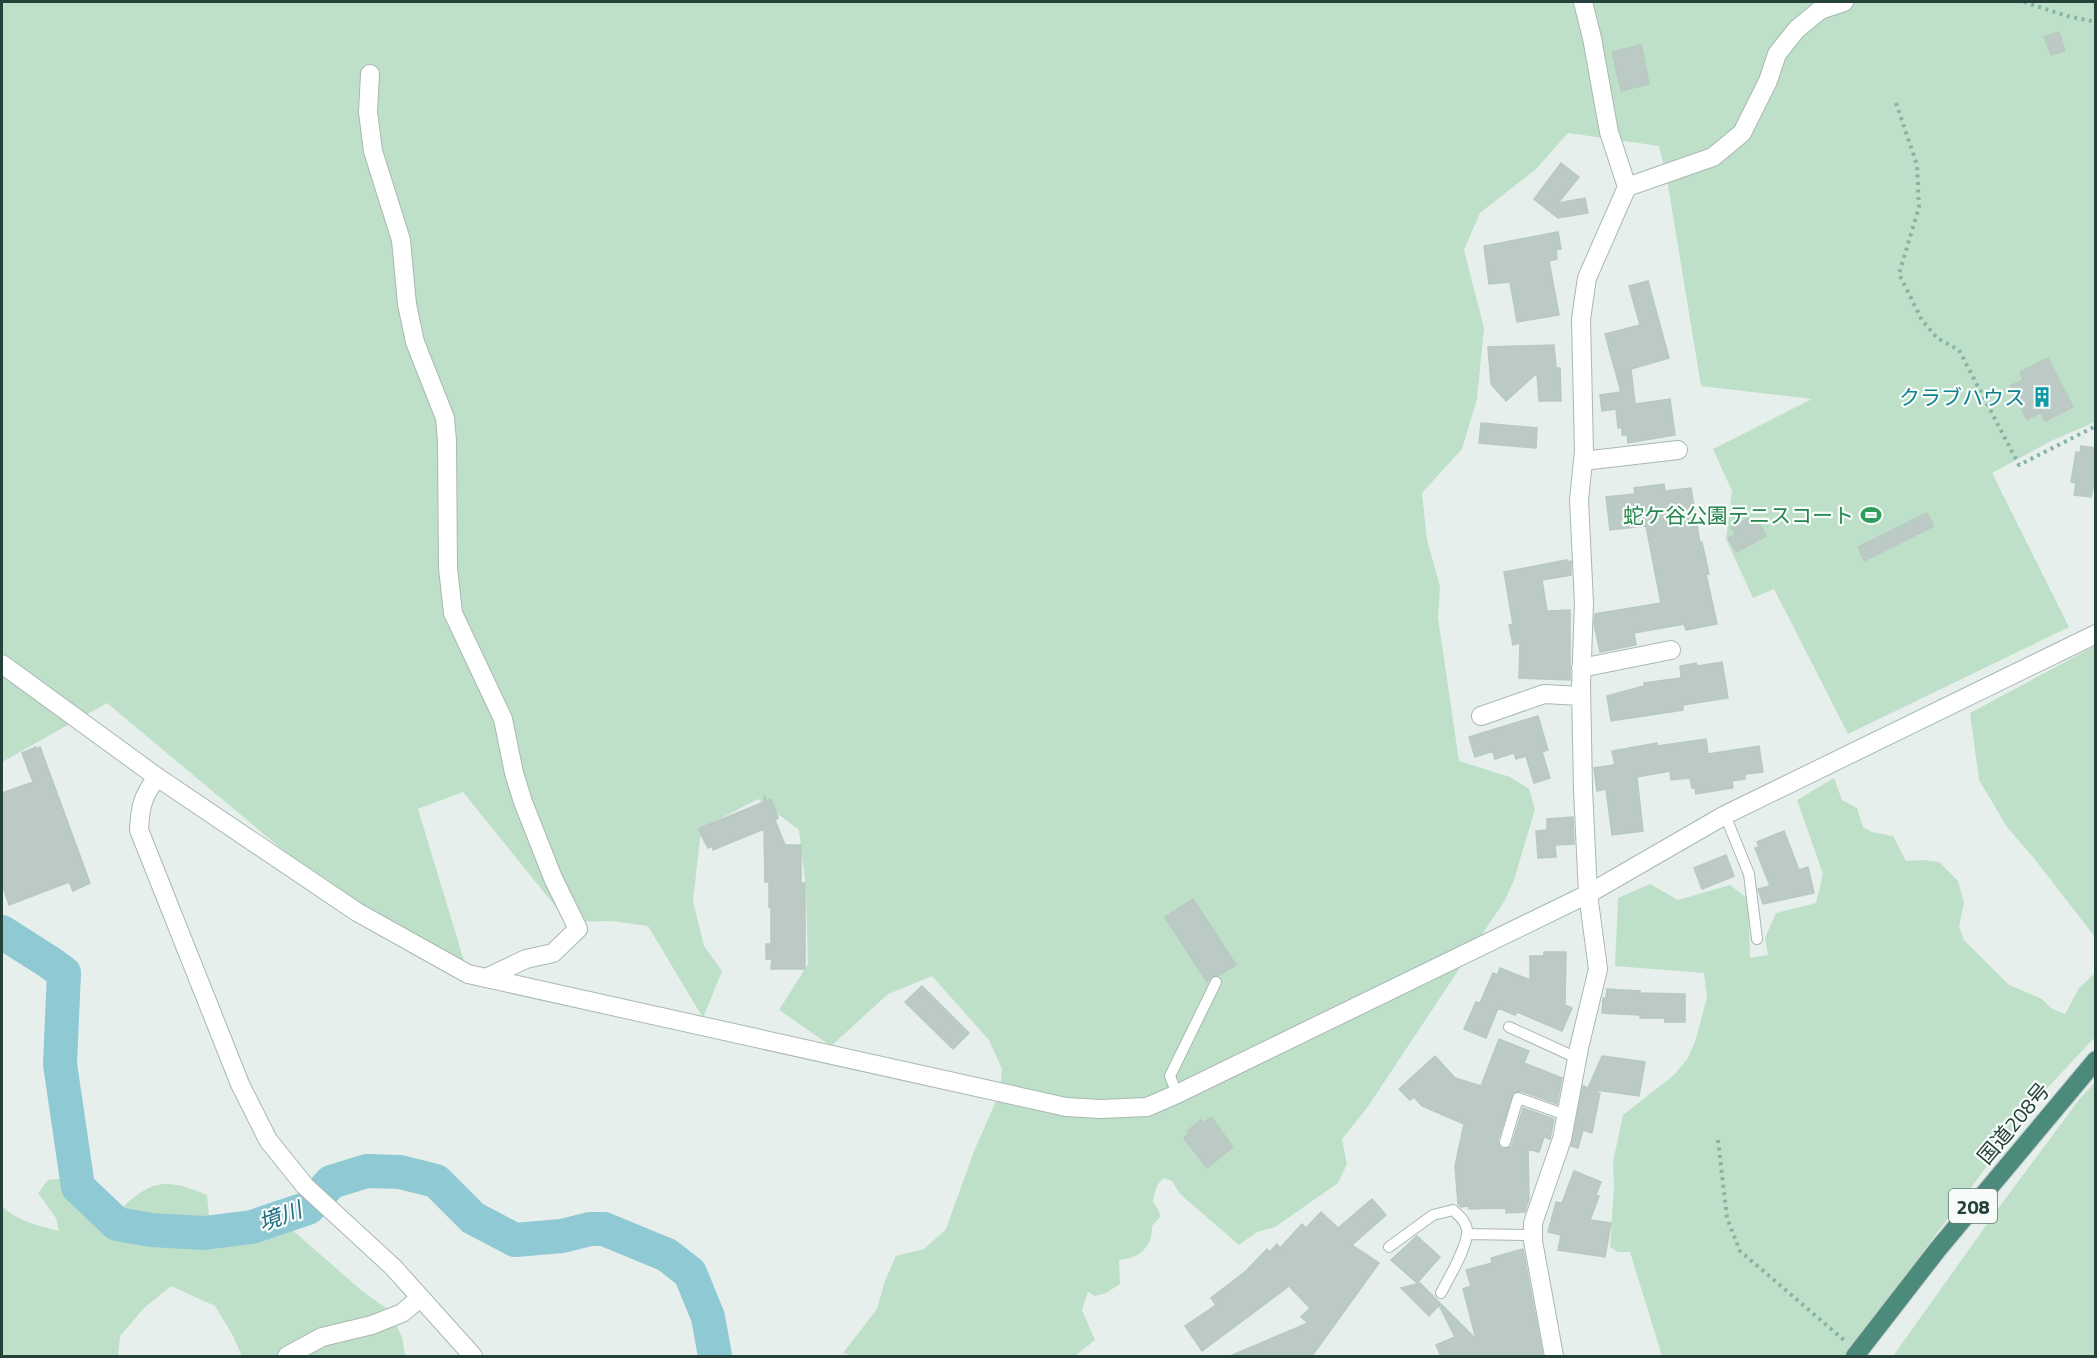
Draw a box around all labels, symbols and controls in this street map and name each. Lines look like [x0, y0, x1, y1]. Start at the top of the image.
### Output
place label: クラブハウス [1899, 381, 2025, 413]
building icon: クラブハウス [2030, 385, 2054, 409]
place label: 蛇ケ谷公園テニスコート [1623, 499, 1854, 531]
sports icon: 蛇ケ谷公園テニスコート [1859, 503, 1883, 527]
street label: 国道208号 [1969, 1075, 2057, 1171]
road number: 208 [1949, 1189, 1997, 1223]
water label: 境川 [254, 1192, 308, 1240]

